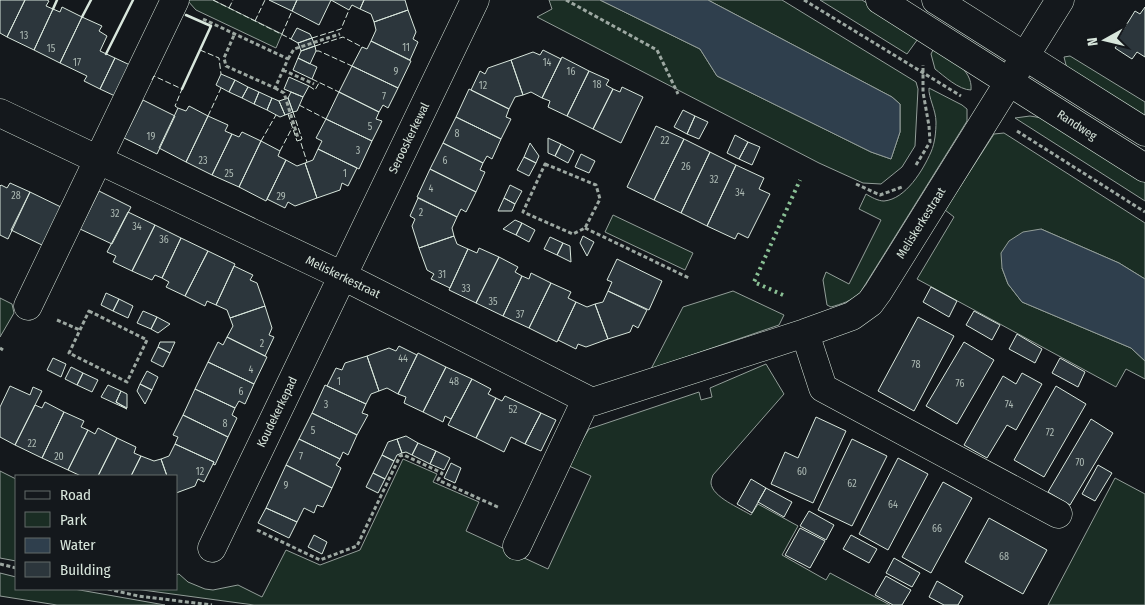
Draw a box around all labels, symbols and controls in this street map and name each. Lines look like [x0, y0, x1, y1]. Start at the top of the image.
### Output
north arrow [1080, 15, 1130, 65]
house number: 13 [20, 30, 29, 42]
text: N [1084, 36, 1102, 47]
house number: 11 [402, 42, 410, 54]
house number: 15 [47, 43, 56, 55]
house number: 17 [73, 57, 81, 69]
house number: 14 [543, 57, 552, 69]
house number: 9 [394, 66, 399, 78]
house number: 16 [567, 66, 575, 78]
house number: 18 [593, 79, 601, 91]
house number: 12 [479, 80, 488, 92]
house number: 7 [382, 91, 386, 103]
street label: Serooskerkewal [386, 100, 432, 176]
street label: Randweg [1055, 107, 1100, 143]
house number: 5 [368, 121, 373, 133]
house number: 8 [455, 128, 460, 140]
house number: 19 [147, 131, 156, 143]
house number: 22 [661, 135, 670, 147]
house number: 3 [356, 145, 361, 157]
house number: 23 [199, 155, 208, 167]
house number: 6 [443, 155, 448, 167]
house number: 26 [681, 161, 691, 173]
house number: 25 [225, 168, 234, 180]
house number: 1 [343, 168, 347, 180]
house number: 32 [710, 174, 719, 186]
house number: 4 [429, 183, 434, 195]
street label: Meliskerkestraat [894, 185, 949, 261]
house number: 34 [735, 187, 745, 199]
house number: 28 [11, 190, 21, 202]
house number: 29 [276, 191, 286, 203]
house number: 2 [419, 207, 424, 219]
house number: 32 [111, 208, 120, 220]
house number: 34 [132, 221, 142, 233]
house number: 36 [159, 234, 169, 246]
street label: Meliskerkestraat [303, 253, 383, 301]
house number: 31 [438, 269, 446, 281]
house number: 33 [461, 283, 471, 295]
house number: 35 [488, 296, 498, 308]
house number: 37 [516, 309, 524, 321]
house number: 2 [260, 338, 265, 350]
house number: 44 [398, 353, 408, 365]
house number: 78 [912, 359, 920, 371]
house number: 4 [249, 364, 254, 376]
street label: Koudekerkepad [254, 374, 300, 450]
house number: 1 [337, 376, 341, 388]
house number: 48 [449, 376, 459, 388]
house number: 76 [956, 378, 964, 390]
house number: 6 [239, 386, 244, 398]
house number: 3 [324, 399, 329, 411]
house number: 74 [1005, 399, 1013, 411]
house number: 52 [509, 404, 518, 416]
house number: 8 [223, 418, 228, 430]
house number: 5 [311, 425, 316, 437]
house number: 72 [1046, 427, 1055, 439]
house number: 22 [28, 438, 37, 450]
house number: 20 [54, 451, 64, 463]
house number: 7 [299, 451, 303, 463]
house number: 70 [1075, 457, 1085, 469]
house number: 12 [196, 466, 205, 478]
house number: 60 [797, 466, 807, 478]
legend [15, 475, 178, 590]
house number: 62 [847, 478, 857, 490]
house number: 9 [284, 480, 289, 492]
text: Road [60, 486, 91, 504]
house number: 64 [888, 499, 898, 511]
text: Park [60, 511, 87, 529]
house number: 66 [932, 523, 942, 535]
text: Water [60, 536, 96, 554]
house number: 68 [999, 551, 1009, 563]
text: Building [60, 561, 111, 579]

